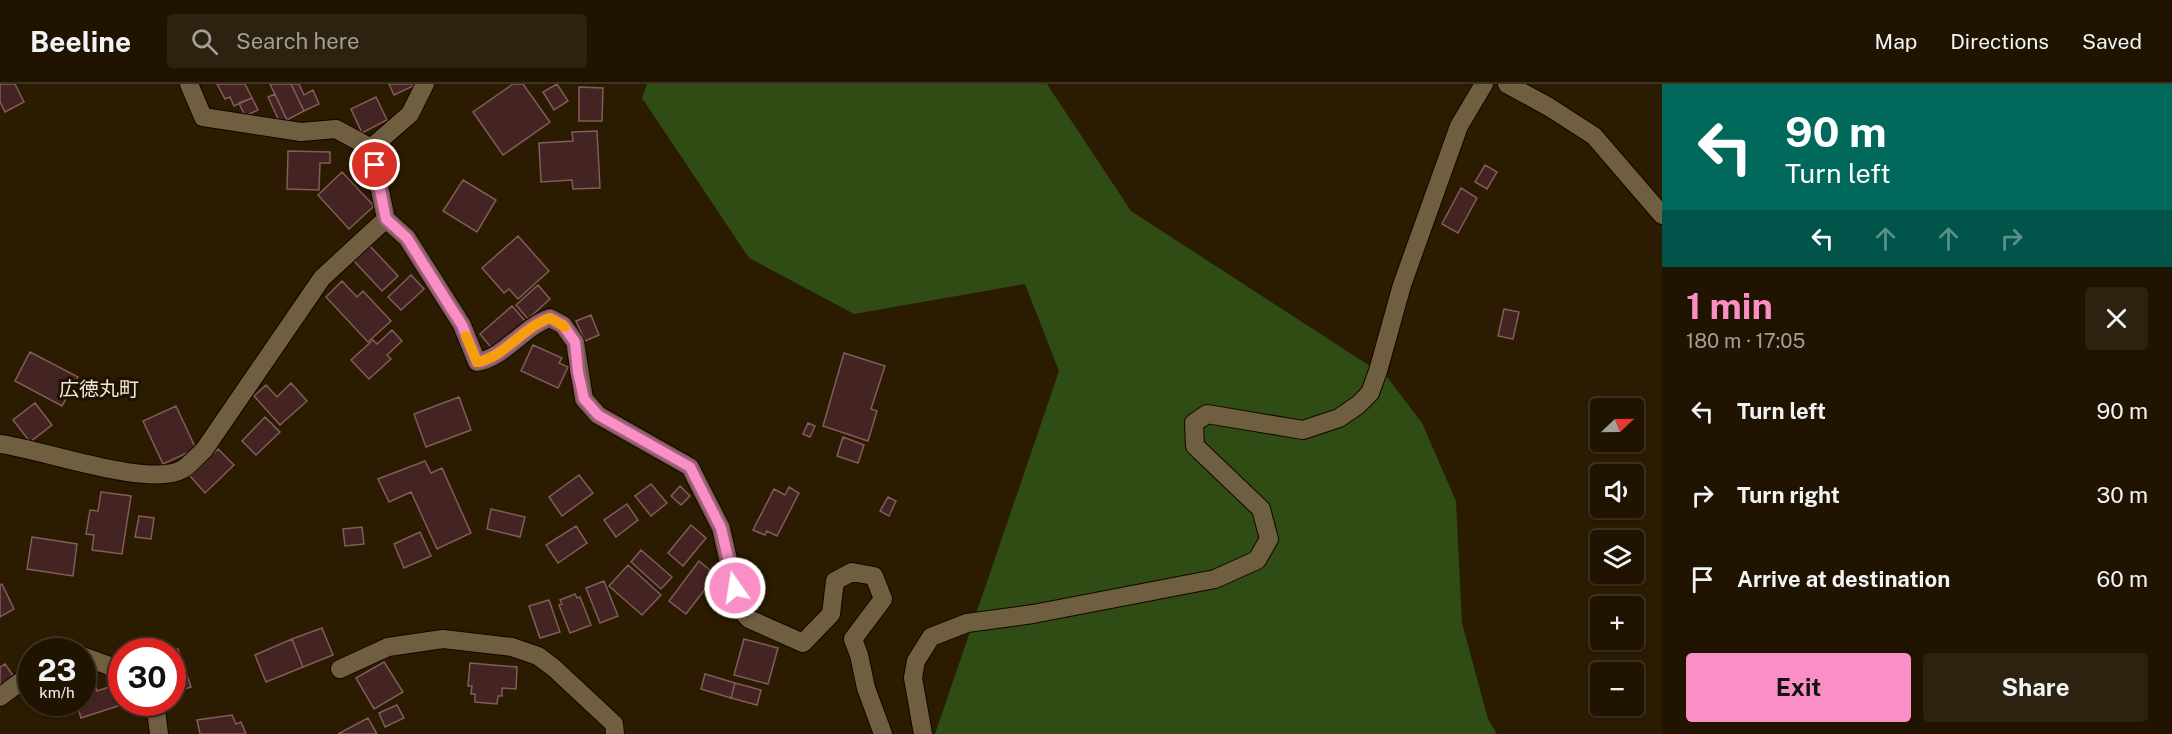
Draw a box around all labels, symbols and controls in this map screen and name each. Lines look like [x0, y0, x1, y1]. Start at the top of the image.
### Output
search box [167, 14, 587, 68]
text: Beeline [30, 25, 131, 58]
icon: search [188, 25, 221, 58]
text: Search here [236, 28, 360, 54]
text: Map [1875, 29, 1917, 54]
text: Directions [1950, 29, 2049, 54]
text: Saved [2082, 29, 2142, 54]
text: 90 m [1785, 107, 1887, 156]
icon: left [1686, 108, 1764, 186]
pin [349, 139, 400, 190]
icon: arrive [358, 148, 391, 181]
text: Turn left [1785, 157, 1891, 189]
icon: left [1806, 222, 1839, 255]
icon: ahead [1869, 222, 1902, 255]
icon: ahead [1932, 222, 1965, 255]
icon: right [1995, 222, 2028, 255]
text: 1 min [1686, 285, 1773, 327]
button: close [2085, 287, 2148, 350]
text: 180 m · 17:05 [1686, 329, 1805, 353]
district label: 広徳丸町 [59, 377, 139, 401]
icon: left [1686, 395, 1719, 428]
north arrow [1590, 398, 1644, 452]
map controls [1590, 398, 1644, 716]
text: Turn left [1737, 398, 1826, 424]
text: 90 m [2097, 398, 2148, 424]
button: sound [1590, 464, 1644, 518]
icon: right [1686, 479, 1719, 512]
text: Turn right [1737, 482, 1840, 508]
text: 30 m [2096, 482, 2148, 508]
button: layers [1590, 530, 1644, 584]
position arrow [703, 556, 767, 620]
icon: arrive [1686, 563, 1719, 596]
text: Arrive at destination [1737, 566, 1950, 592]
text: 60 m [2097, 566, 2148, 592]
button: + [1590, 596, 1644, 650]
speed limit sign: 30 [108, 638, 186, 716]
text: 23 [37, 652, 77, 688]
button: Exit [1686, 653, 1911, 722]
button: Share [1923, 653, 2148, 722]
button: − [1590, 662, 1644, 716]
text: km/h [39, 684, 75, 701]

